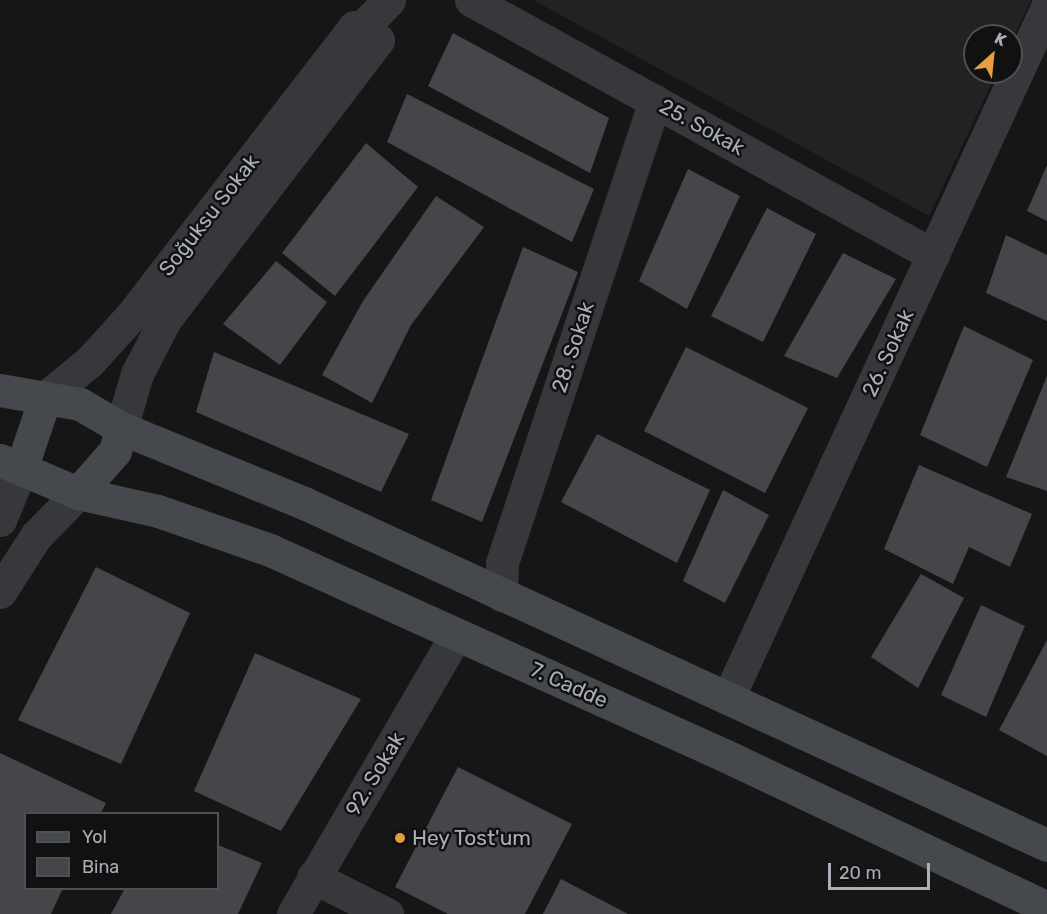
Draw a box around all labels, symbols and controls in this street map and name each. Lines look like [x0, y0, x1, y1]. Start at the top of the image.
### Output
north arrow [963, 24, 1023, 84]
text: K [991, 28, 1010, 50]
street label: 25. Sokak [655, 93, 749, 161]
street label: Soğuksu Sokak [154, 149, 264, 281]
street label: 28. Sokak [546, 298, 600, 396]
street label: 26. Sokak [857, 305, 919, 401]
street label: 7. Cadde [526, 657, 612, 713]
street label: 92. Sokak [340, 727, 410, 821]
legend [24, 812, 219, 890]
place label: Hey Tost'um [412, 825, 532, 851]
text: Yol [82, 826, 107, 848]
marker: Hey Tost'um [393, 831, 407, 845]
scale bar [831, 851, 933, 889]
text: Bina [82, 856, 119, 878]
text: 20 m [839, 862, 881, 884]

